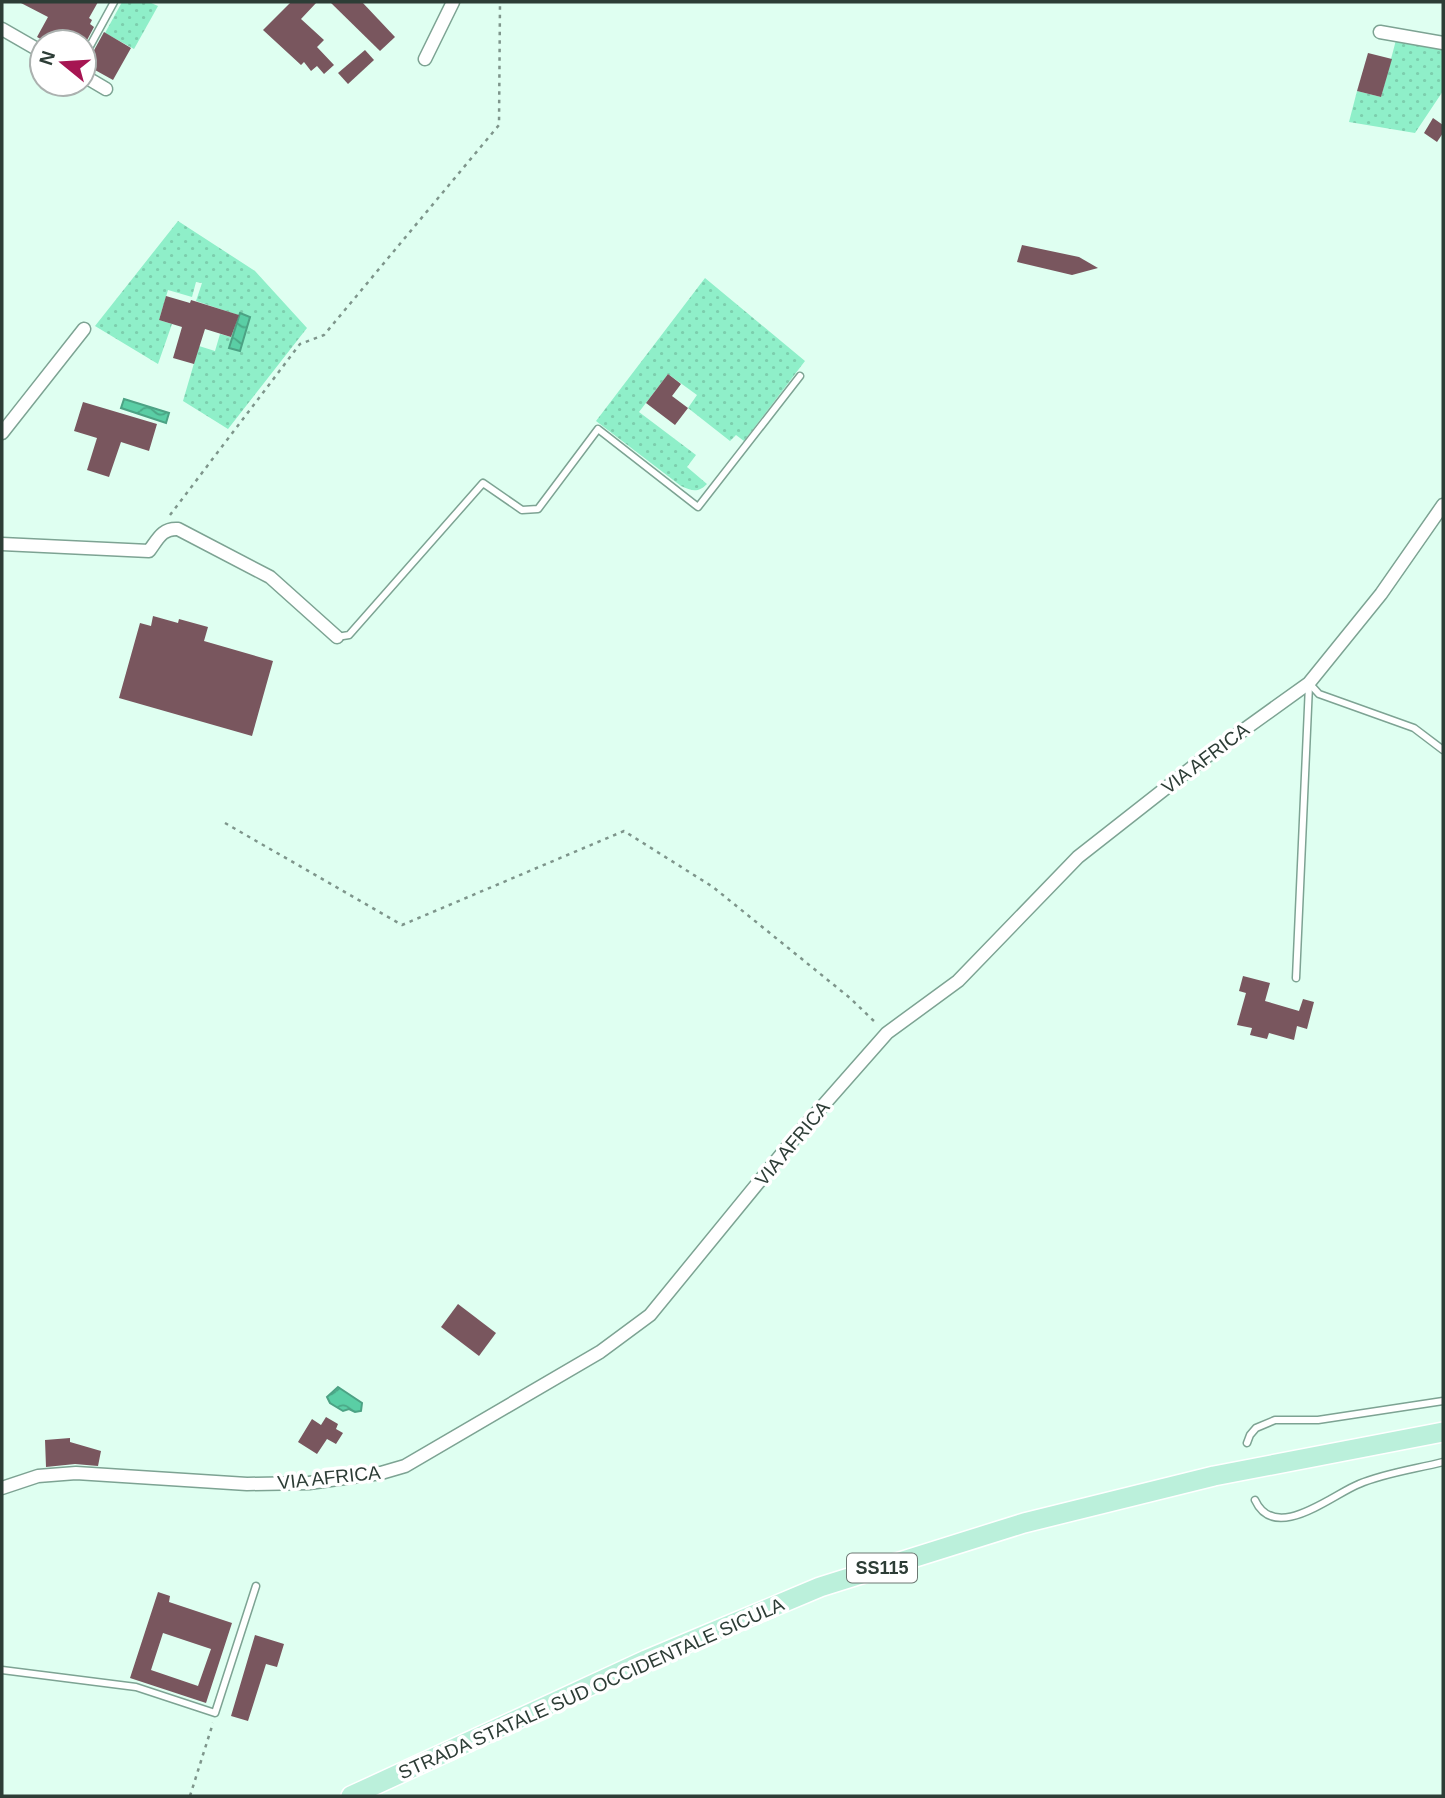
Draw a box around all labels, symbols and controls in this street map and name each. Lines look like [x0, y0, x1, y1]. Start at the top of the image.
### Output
north arrow [28, 28, 98, 98]
text: N [35, 48, 59, 68]
street label: VIA AFRICA [1158, 719, 1253, 798]
street label: VIA AFRICA [751, 1097, 834, 1190]
street label: VIA AFRICA [276, 1462, 382, 1493]
road number: SS115 [847, 1554, 917, 1582]
street label: STRADA STATALE SUD OCCIDENTALE SICULA [395, 1593, 788, 1783]

